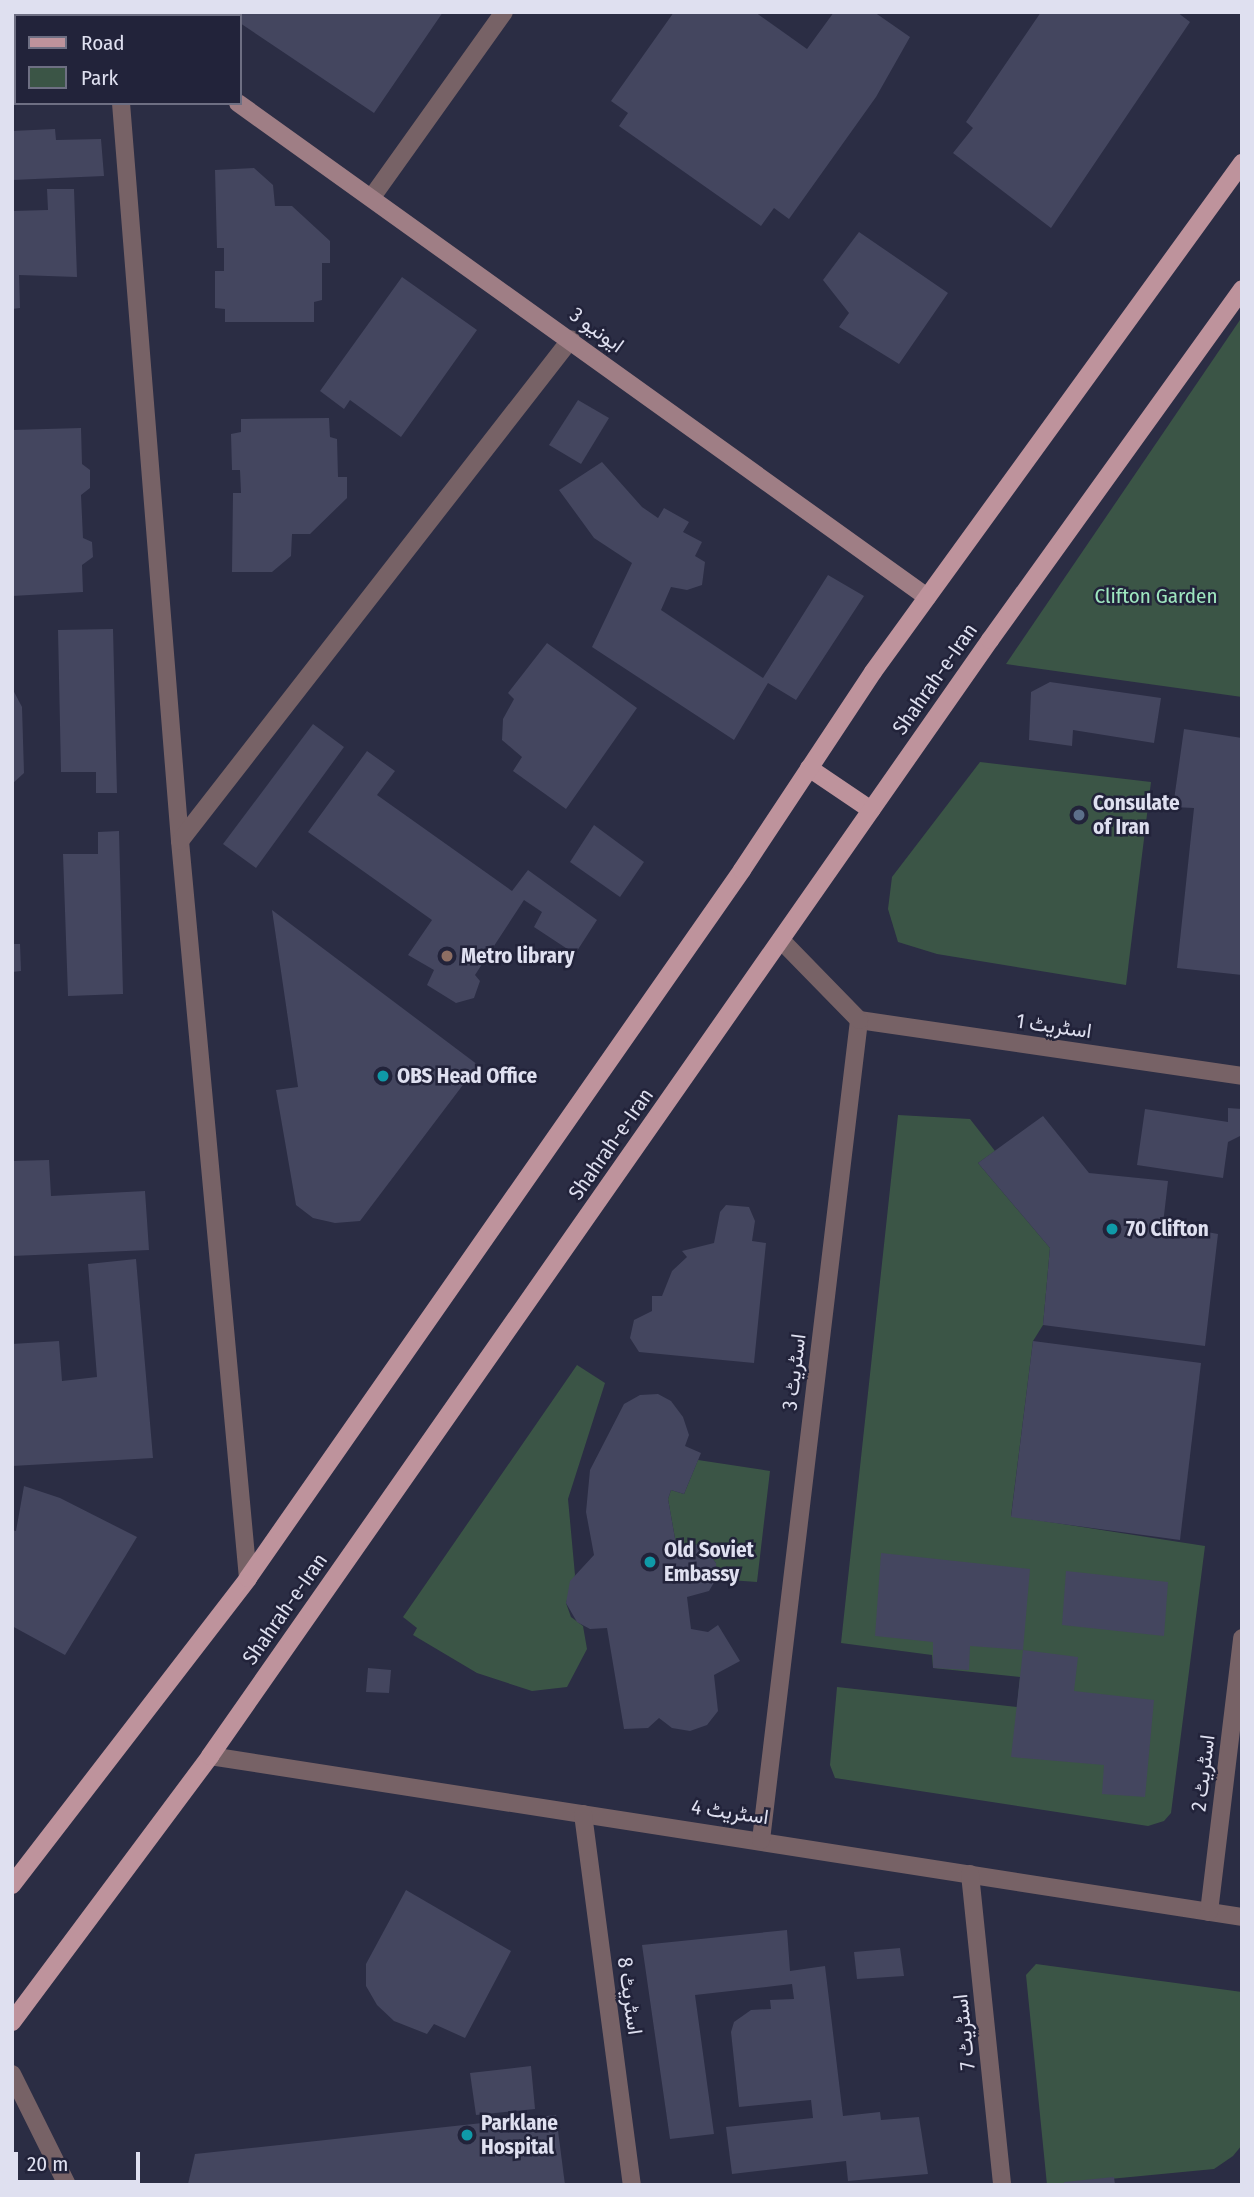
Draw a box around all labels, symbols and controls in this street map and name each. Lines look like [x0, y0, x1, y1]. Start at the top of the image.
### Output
legend [14, 14, 242, 105]
text: Road [81, 30, 125, 56]
text: Park [81, 65, 118, 91]
street label: ایونیو 3 [565, 302, 629, 358]
park label: Clifton Garden [1094, 583, 1218, 609]
street label: Shahrah-e-Iran [887, 618, 983, 740]
place label: Consulate of Iran [1093, 790, 1180, 840]
marker: Consulate of Iran [1071, 807, 1087, 823]
place label: Metro library [461, 943, 575, 969]
marker: Metro library [439, 948, 455, 964]
street label: اسٹریٹ 1 [1015, 1008, 1093, 1044]
place label: OBS Head Office [397, 1063, 537, 1089]
marker: OBS Head Office [375, 1068, 391, 1084]
street label: Shahrah-e-Iran [563, 1083, 659, 1205]
place label: 70 Clifton [1126, 1216, 1209, 1242]
marker: 70 Clifton [1104, 1221, 1120, 1237]
street label: اسٹریٹ 3 [777, 1332, 811, 1412]
place label: Old Soviet Embassy [664, 1537, 754, 1587]
street label: Shahrah-e-Iran [237, 1548, 333, 1670]
marker: Old Soviet Embassy [642, 1554, 658, 1570]
street label: اسٹریٹ 2 [1186, 1733, 1220, 1813]
street label: اسٹریٹ 4 [690, 1794, 770, 1830]
street label: اسٹریٹ 8 [612, 1956, 648, 2036]
street label: اسٹریٹ 7 [947, 1993, 981, 2071]
place label: Parklane Hospital [481, 2110, 558, 2160]
marker: Parklane Hospital [459, 2127, 475, 2143]
scale bar [18, 2138, 144, 2182]
text: 20 m [27, 2151, 68, 2177]

